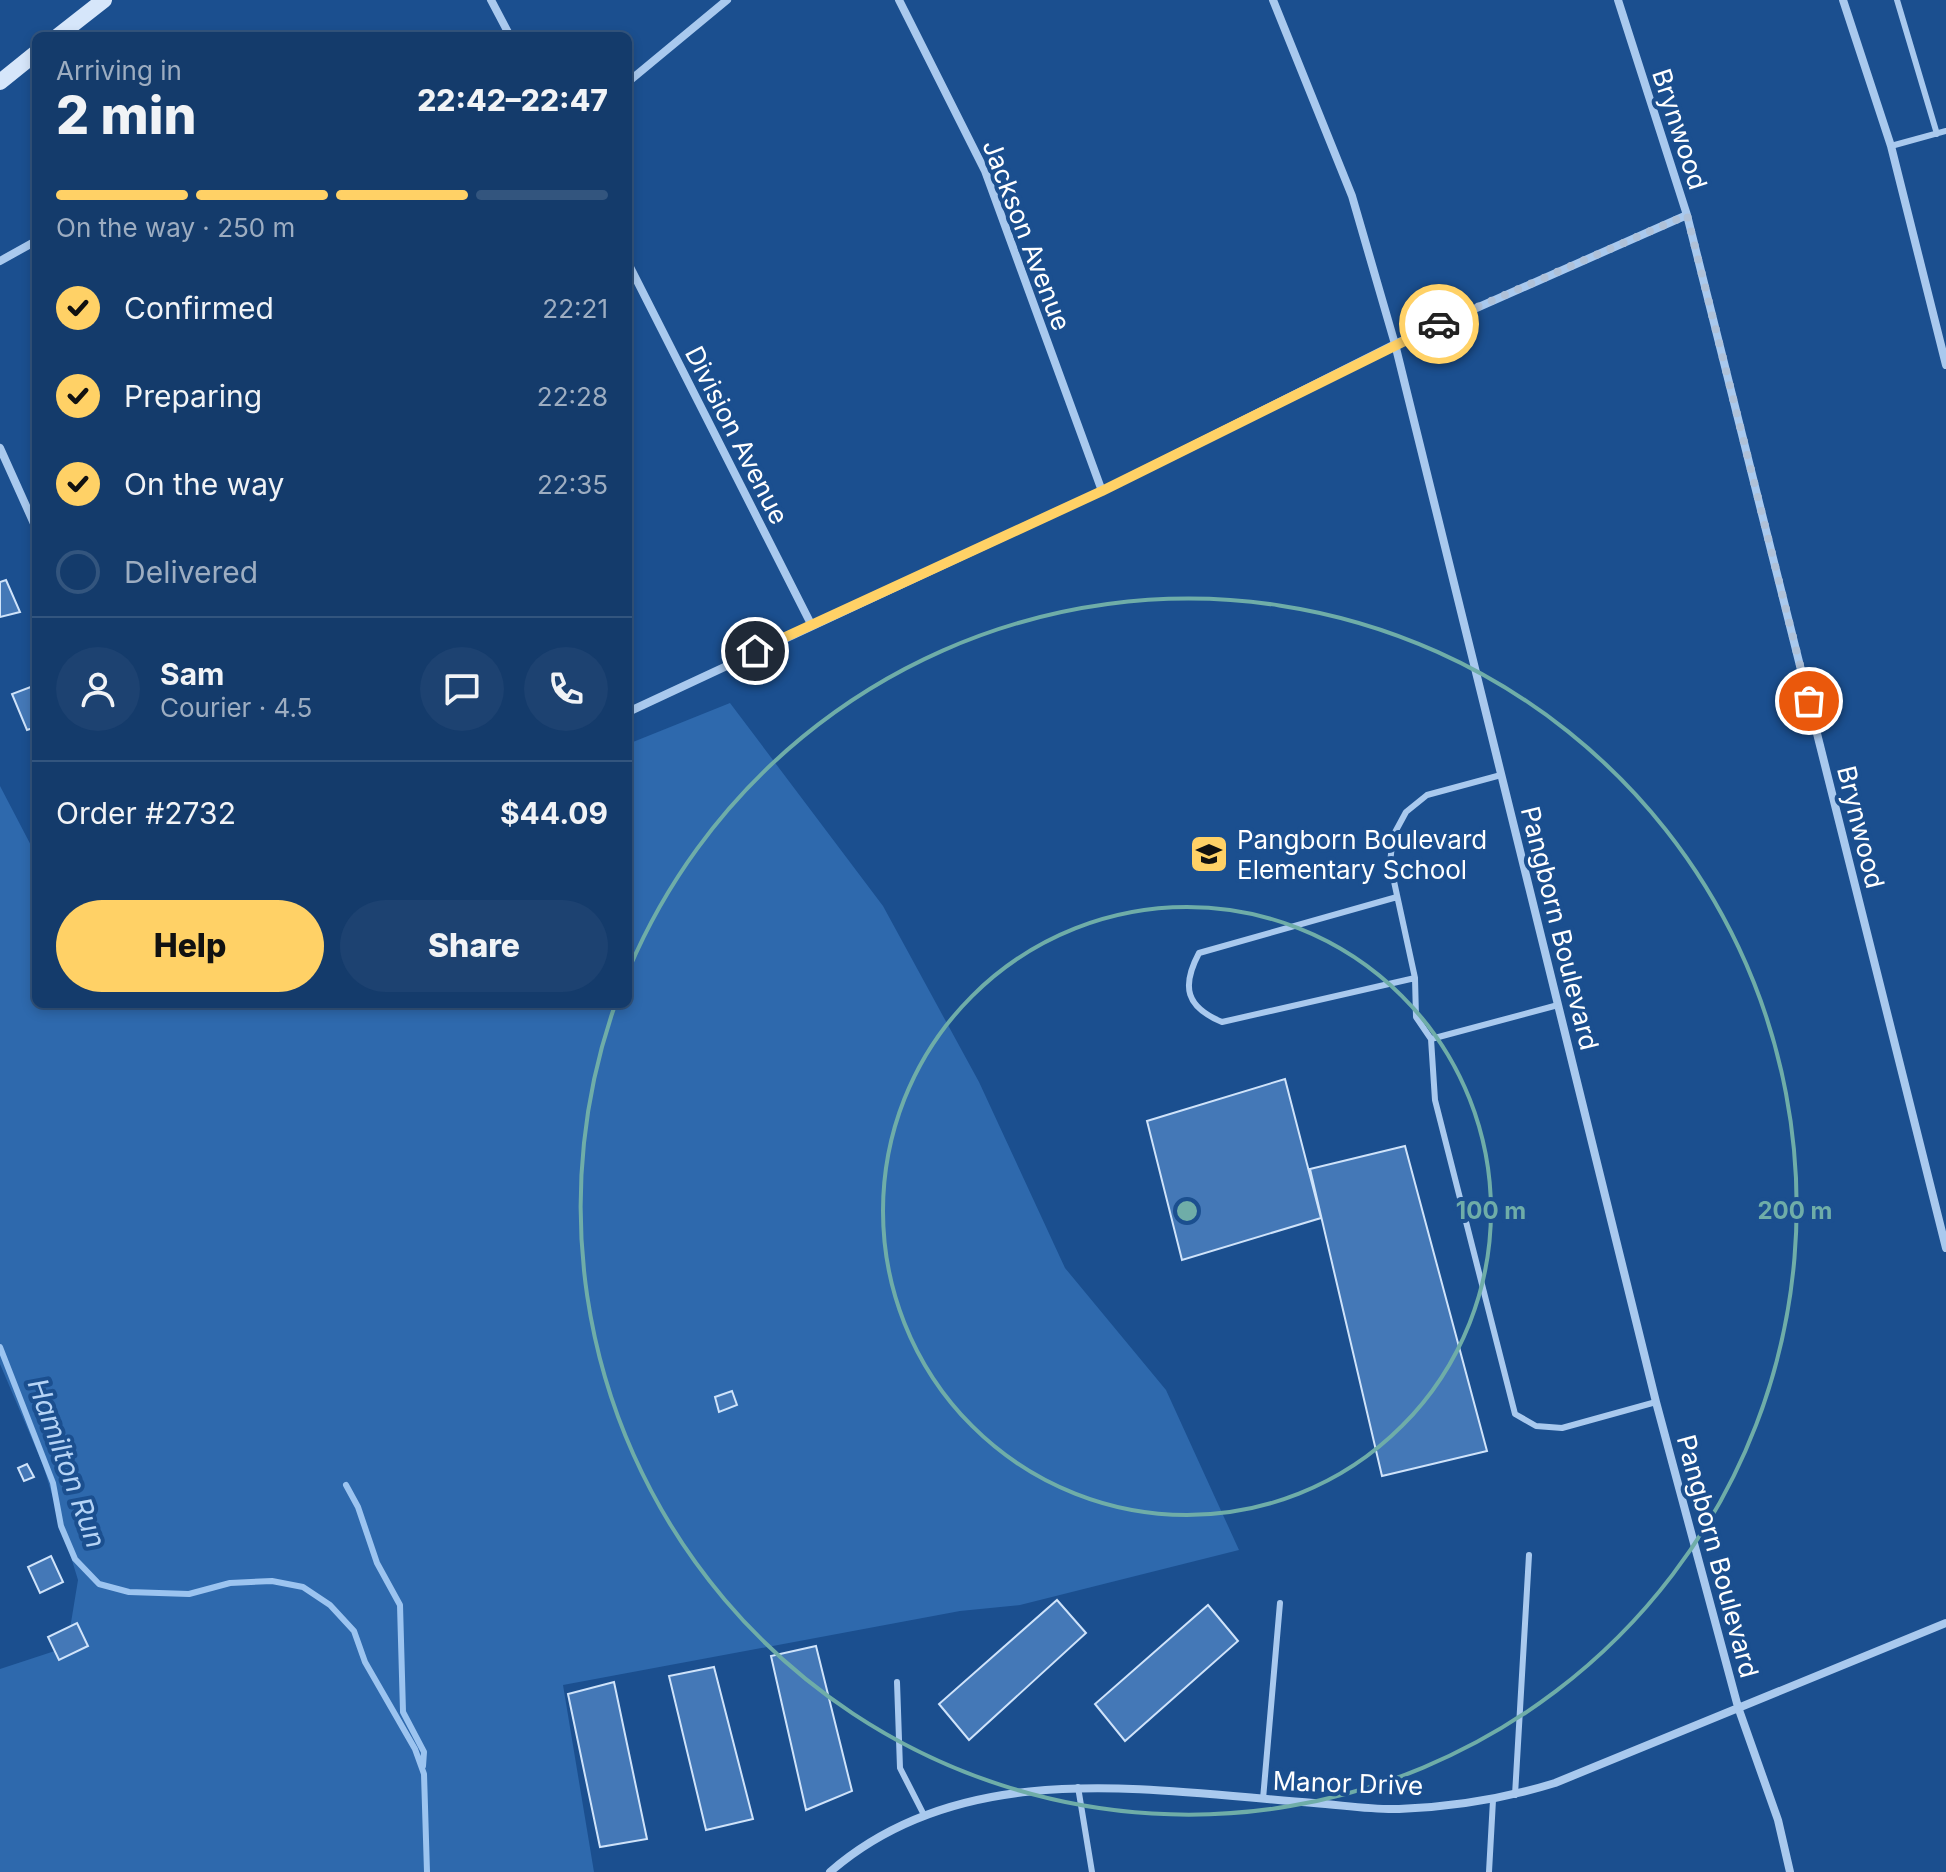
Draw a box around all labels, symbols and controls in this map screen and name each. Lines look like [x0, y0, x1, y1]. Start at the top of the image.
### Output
text: Arriving in [56, 55, 182, 86]
street label: Brynwood [1646, 65, 1714, 193]
text: 22:42–22:47 [417, 82, 608, 118]
text: 2 min [56, 84, 197, 147]
street label: Jackson Avenue [976, 135, 1078, 335]
text: On the way · 250 m [56, 212, 295, 243]
courier [1399, 284, 1479, 364]
icon: check [56, 286, 100, 330]
text: Confirmed [124, 290, 274, 326]
text: 22:21 [542, 293, 608, 324]
icon: car [1417, 302, 1461, 346]
street label: Division Avenue [679, 341, 795, 529]
icon: check [56, 374, 100, 418]
text: Preparing [124, 378, 262, 414]
text: 22:28 [537, 381, 608, 412]
icon: check [56, 462, 100, 506]
text: On the way [124, 466, 284, 502]
text: 22:35 [537, 469, 608, 500]
text: Delivered [124, 554, 258, 590]
pin [721, 617, 789, 685]
icon: home [733, 629, 777, 673]
button: person [56, 647, 140, 731]
button: chat [420, 647, 504, 731]
button: phone [524, 647, 608, 731]
text: Sam [160, 656, 224, 692]
pin [1775, 667, 1843, 735]
icon: bag [1787, 679, 1831, 723]
text: Courier · 4.5 [160, 692, 312, 723]
street label: Brynwood [1831, 763, 1891, 891]
text: Order #2732 [56, 795, 236, 831]
text: $44.09 [500, 795, 608, 831]
street label: Pangborn Boulevard [1515, 803, 1605, 1053]
place label: Pangborn Boulevard Elementary School [1237, 824, 1487, 885]
school or university icon: Pangborn Boulevard Elementary School [1188, 833, 1230, 875]
button: Help [56, 900, 324, 992]
button: Share [340, 900, 608, 992]
text: 100 m [1456, 1196, 1526, 1225]
text: 200 m [1757, 1196, 1833, 1225]
centre of rings [1173, 1197, 1201, 1225]
water label: Hamilton Run [21, 1374, 113, 1552]
street label: Pangborn Boulevard [1671, 1431, 1765, 1681]
street label: Manor Drive [1272, 1765, 1424, 1801]

